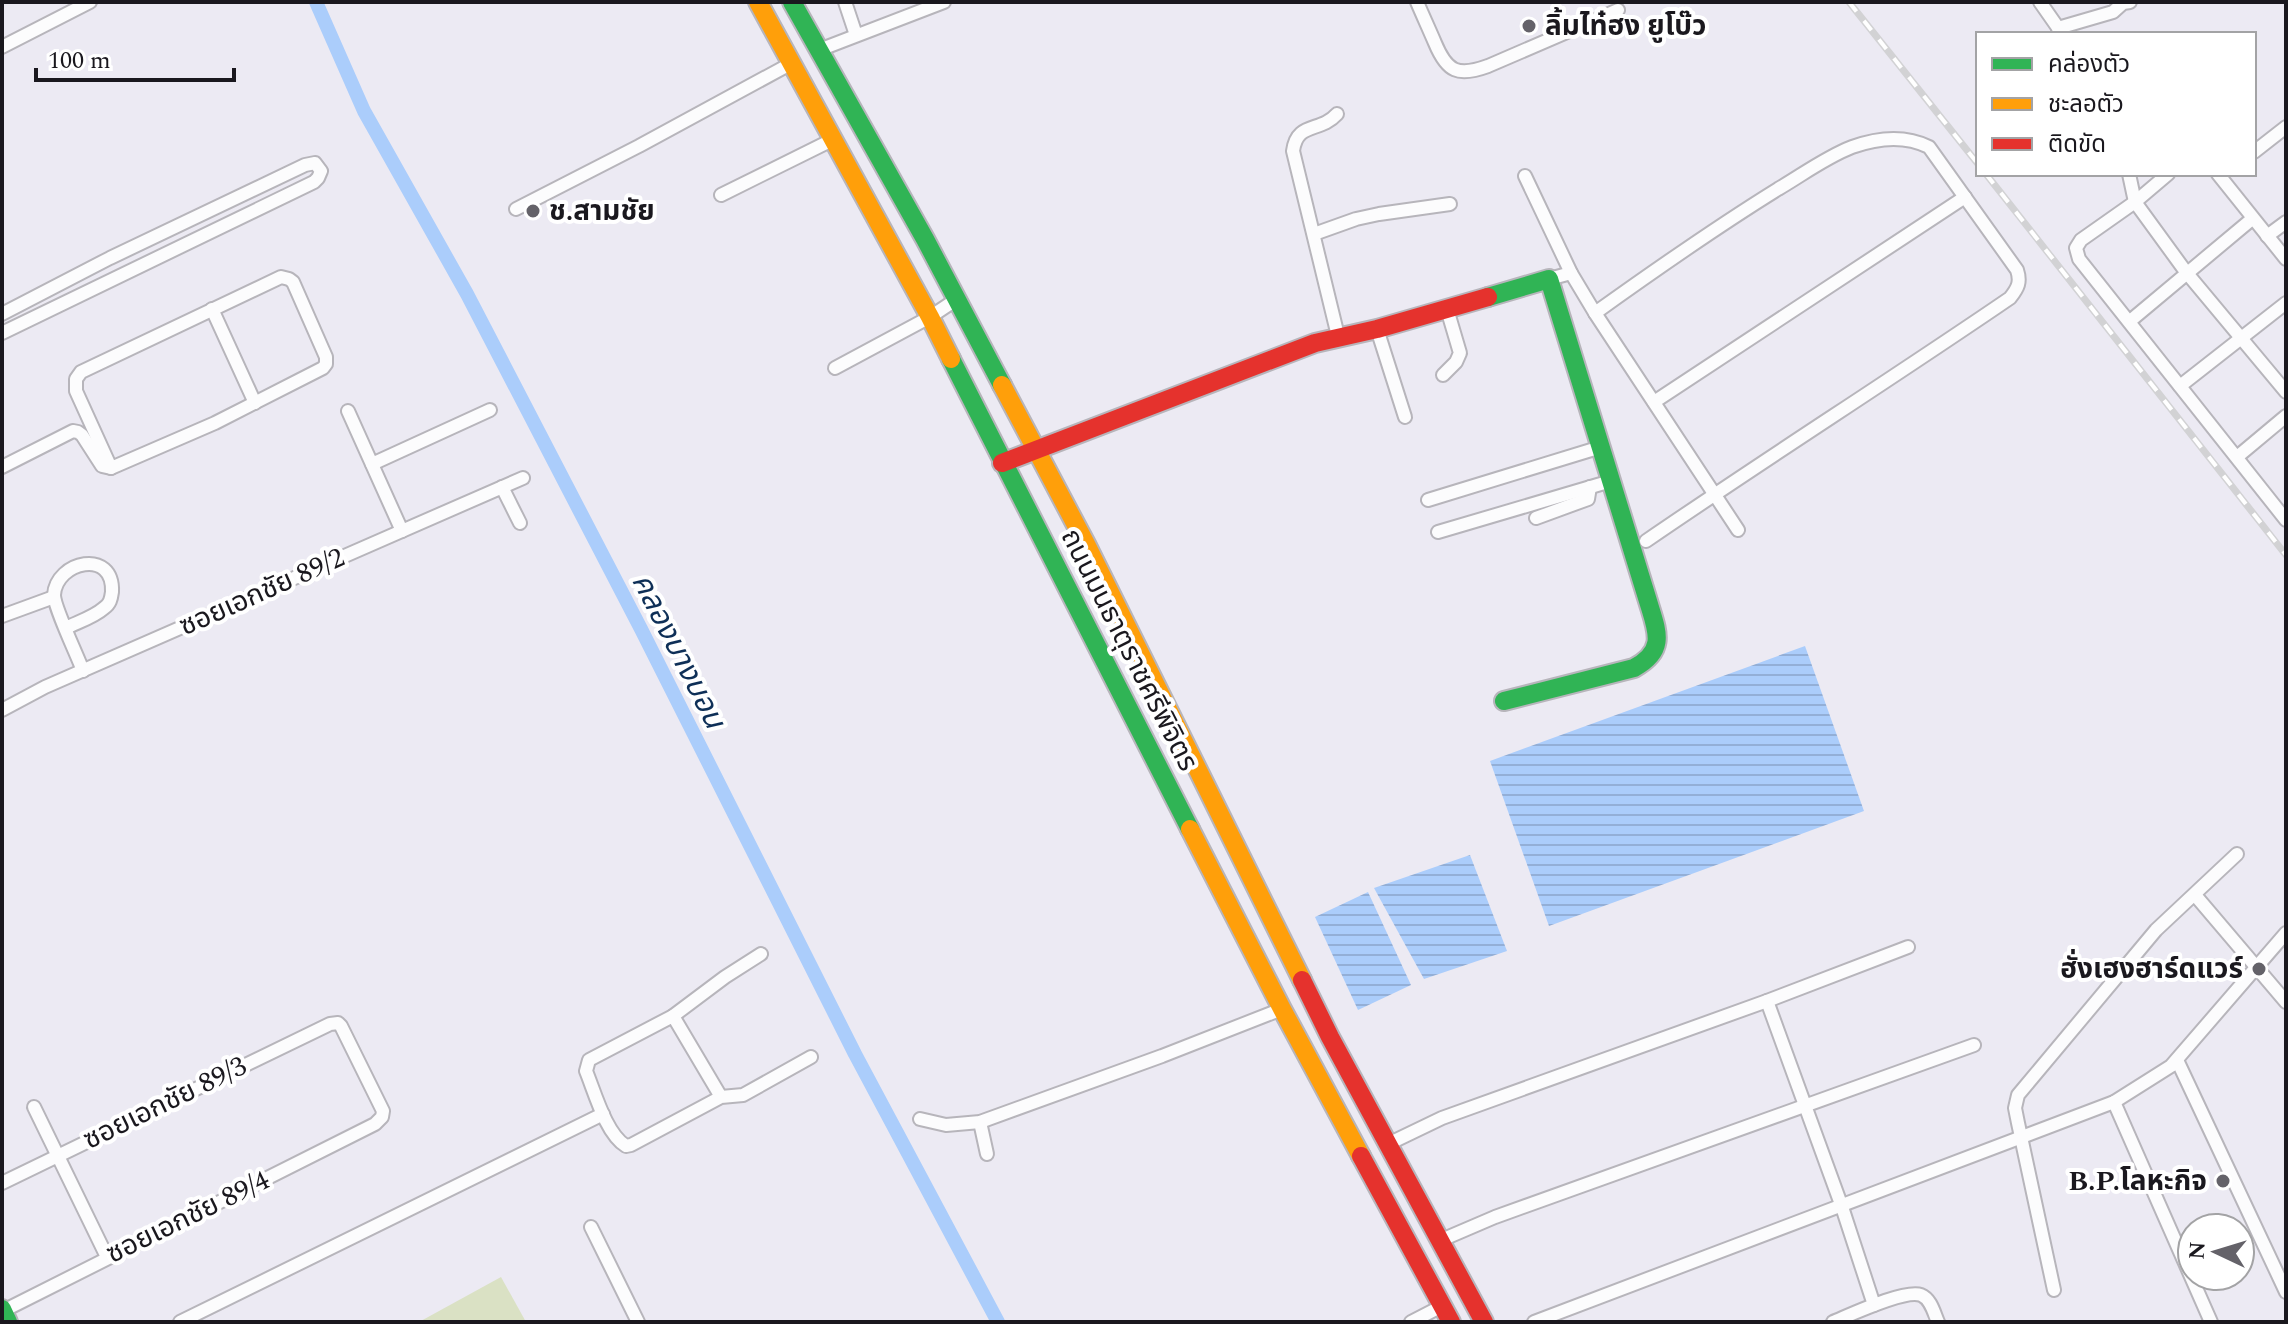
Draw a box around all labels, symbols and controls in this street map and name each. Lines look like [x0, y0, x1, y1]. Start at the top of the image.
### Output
place label: ลิ้มไท๋ฮง ยูโบ๊ว [1545, 5, 1706, 48]
marker: ลิ้มไท๋ฮง ยูโบ๊ว [1520, 17, 1538, 35]
scale bar [36, 32, 234, 82]
legend [1976, 32, 2256, 176]
text: 100 m [48, 43, 111, 79]
text: คล่องตัว [2048, 47, 2130, 83]
text: ชะลอตัว [2048, 87, 2124, 123]
text: ติดขัด [2048, 127, 2106, 163]
place label: ช.สามชัย [549, 190, 655, 233]
marker: ช.สามชัย [524, 202, 542, 220]
street label: ถนนมนธาตุราชศรีพิจิตร [1049, 521, 1209, 779]
street label: ซอยเอกชัย 89/2 [172, 536, 352, 648]
water label: คลองบางบอน [619, 565, 738, 738]
place label: ฮั่งเฮงฮาร์ดแวร์ [2060, 948, 2243, 991]
marker: ฮั่งเฮงฮาร์ดแวร์ [2250, 960, 2268, 978]
street label: ซอยเอกชัย 89/3 [76, 1045, 254, 1161]
street label: ซอยเอกชัย 89/4 [99, 1159, 277, 1275]
place label: B.P.โลหะกิจ [2068, 1160, 2207, 1203]
marker: B.P.โลหะกิจ [2214, 1172, 2232, 1190]
north arrow [2176, 1212, 2256, 1292]
text: N [2180, 1241, 2215, 1261]

